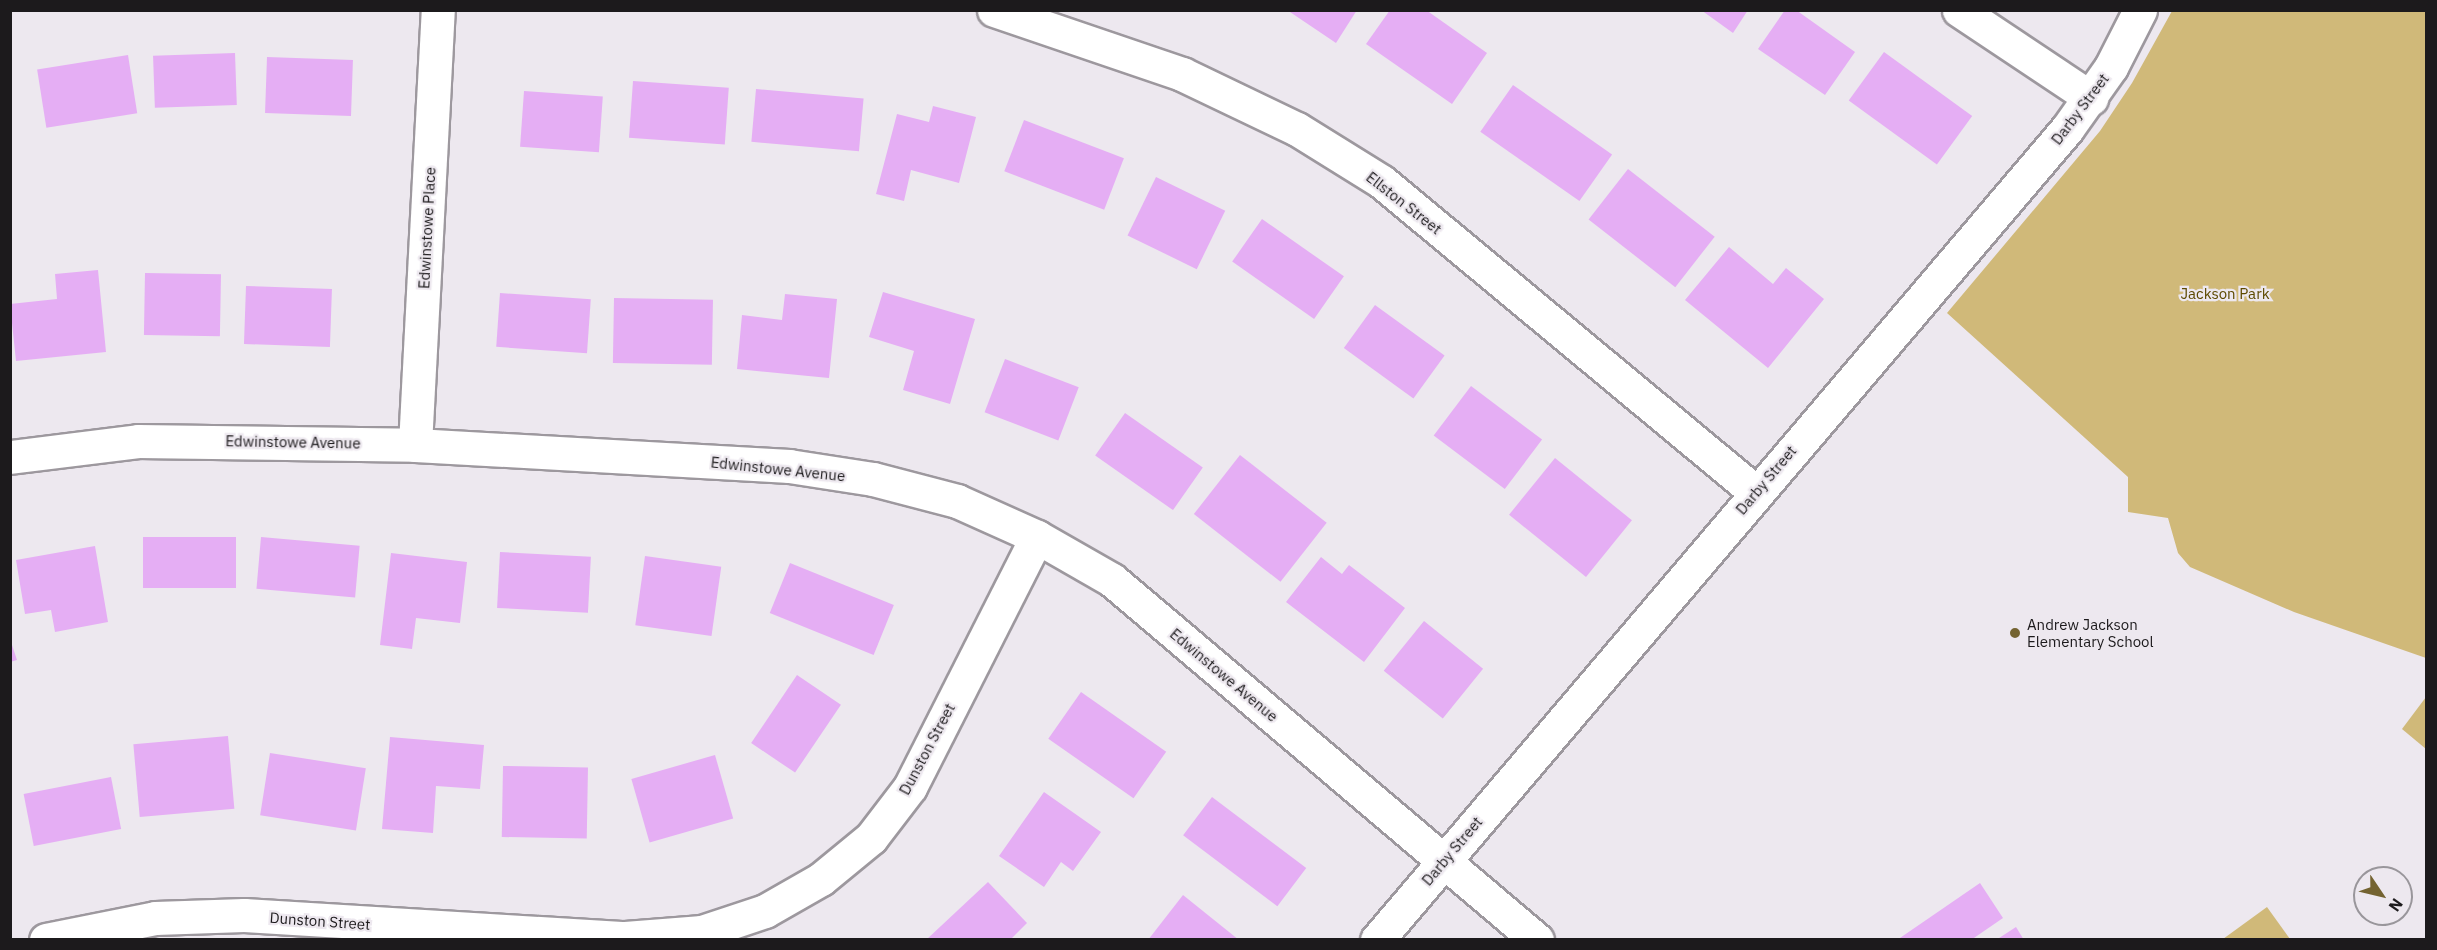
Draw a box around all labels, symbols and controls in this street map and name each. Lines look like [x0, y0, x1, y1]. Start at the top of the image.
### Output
street label: Darby Street [2047, 70, 2113, 148]
street label: Edwinstowe Place [415, 167, 439, 289]
street label: Ellston Street [1363, 168, 1445, 238]
park label: Jackson Park [2180, 285, 2270, 303]
street label: Edwinstowe Avenue [225, 432, 361, 452]
street label: Darby Street [1732, 442, 1800, 518]
street label: Edwinstowe Avenue [710, 453, 846, 485]
place label: Andrew Jackson Elementary School [2027, 615, 2154, 650]
street label: Edwinstowe Avenue [1166, 625, 1282, 725]
marker: Andrew Jackson Elementary School [2008, 626, 2022, 640]
street label: Dunston Street [895, 700, 959, 798]
street label: Darby Street [1418, 813, 1486, 889]
north arrow [2353, 866, 2413, 926]
text: N [2385, 895, 2408, 916]
street label: Dunston Street [269, 908, 371, 934]

